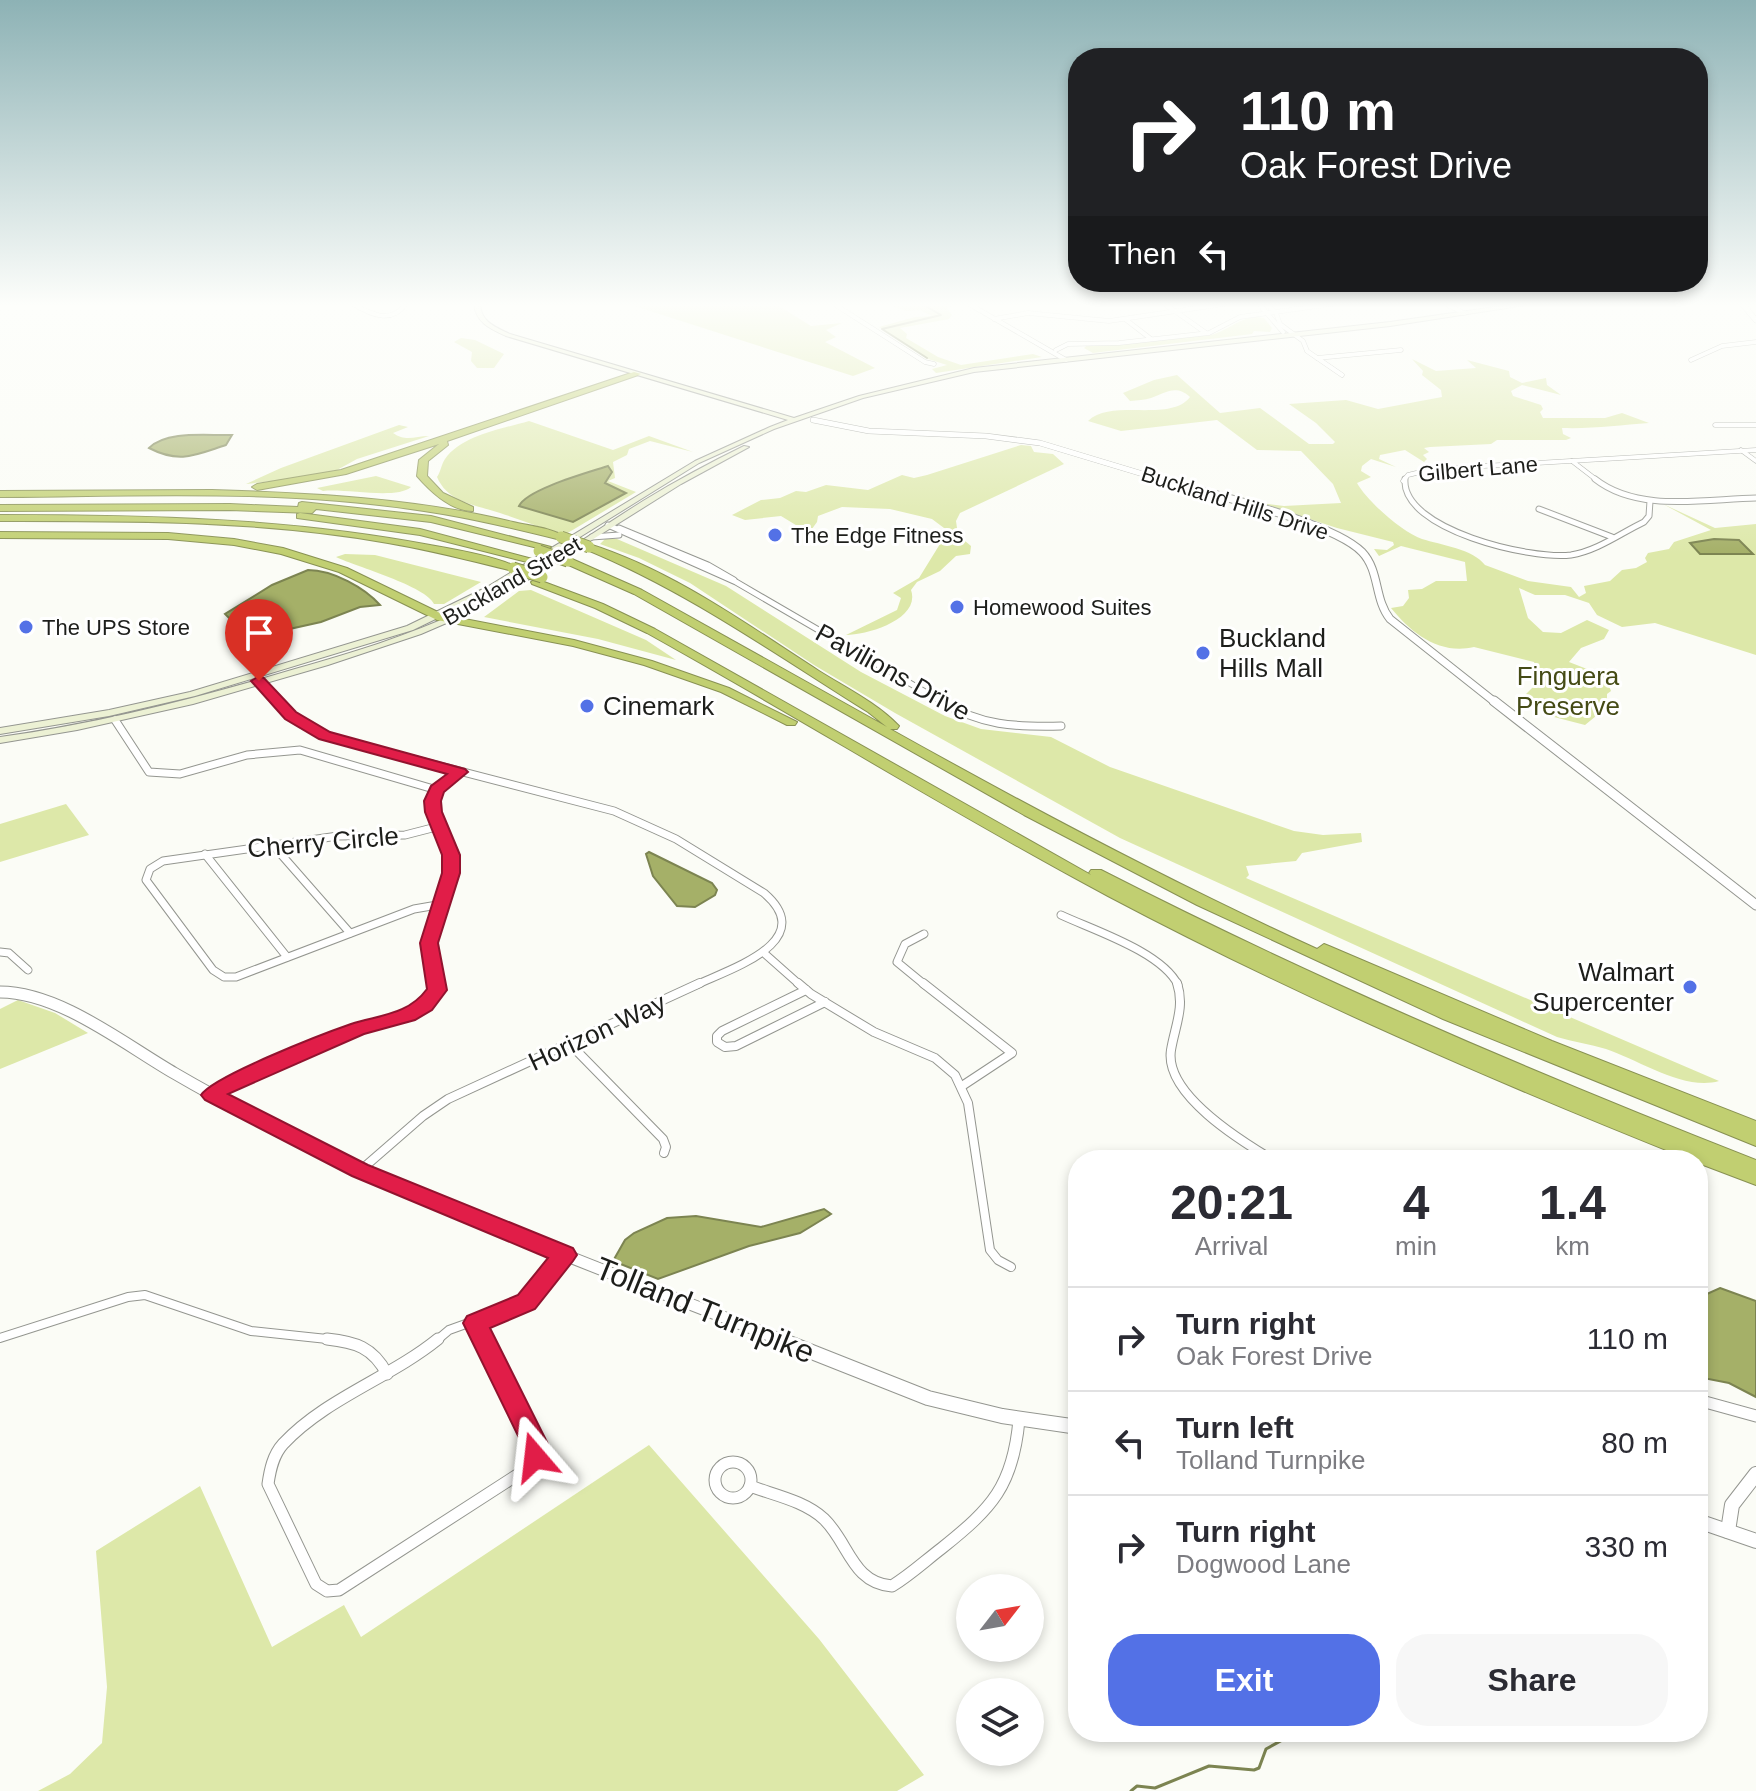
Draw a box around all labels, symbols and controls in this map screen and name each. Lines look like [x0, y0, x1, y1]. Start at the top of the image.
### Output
text: 110 m [1240, 79, 1396, 142]
icon: right [1108, 80, 1212, 184]
text: Oak Forest Drive [1240, 145, 1512, 186]
icon: left [1192, 232, 1236, 276]
text: Then [1108, 237, 1176, 270]
street label: Gilbert Lane [1417, 451, 1539, 487]
street label: Buckland Hills Drive [1138, 461, 1332, 545]
place label: The Edge Fitness [791, 523, 963, 548]
marker: The Edge Fitness [766, 526, 784, 544]
street label: Buckland Street [438, 531, 586, 631]
place label: Homewood Suites [973, 595, 1152, 620]
marker: Homewood Suites [948, 598, 966, 616]
pin [225, 599, 293, 681]
icon: arrive [237, 611, 281, 655]
place label: The UPS Store [42, 615, 190, 640]
street label: Pavilions Drive [811, 617, 975, 727]
marker: The UPS Store [17, 618, 35, 636]
place label: Buckland Hills Mall [1219, 623, 1326, 683]
marker: Buckland Hills Mall [1194, 644, 1212, 662]
park label: Finguera Preserve [1516, 661, 1620, 721]
place label: Cinemark [603, 691, 715, 721]
marker: Cinemark [578, 697, 596, 715]
street label: Cherry Circle [246, 820, 400, 864]
place label: Walmart Supercenter [1532, 957, 1675, 1017]
marker: Walmart Supercenter [1681, 978, 1699, 996]
street label: Horizon Way [524, 987, 670, 1077]
text: 20:21 [1170, 1176, 1293, 1229]
text: 4 [1403, 1176, 1429, 1229]
text: 1.4 [1539, 1176, 1606, 1229]
text: Arrival [1195, 1231, 1268, 1261]
text: min [1395, 1231, 1437, 1261]
text: km [1555, 1231, 1590, 1261]
street label: Tolland Turnpike [590, 1250, 820, 1370]
text: Turn right [1176, 1307, 1315, 1340]
icon: right [1108, 1317, 1152, 1361]
text: 110 m [1587, 1322, 1668, 1355]
text: Oak Forest Drive [1176, 1341, 1373, 1371]
text: Turn left [1176, 1411, 1294, 1444]
position arrow [493, 1415, 577, 1499]
icon: left [1108, 1421, 1152, 1465]
text: 80 m [1601, 1426, 1668, 1459]
text: Tolland Turnpike [1176, 1445, 1365, 1475]
text: Turn right [1176, 1515, 1315, 1548]
icon: right [1108, 1525, 1152, 1569]
text: 330 m [1585, 1530, 1668, 1563]
text: Dogwood Lane [1176, 1549, 1351, 1579]
north arrow [956, 1574, 1044, 1662]
map controls [956, 1574, 1044, 1766]
button: Exit [1108, 1634, 1380, 1726]
button: Share [1396, 1634, 1668, 1726]
button: layers [956, 1678, 1044, 1766]

